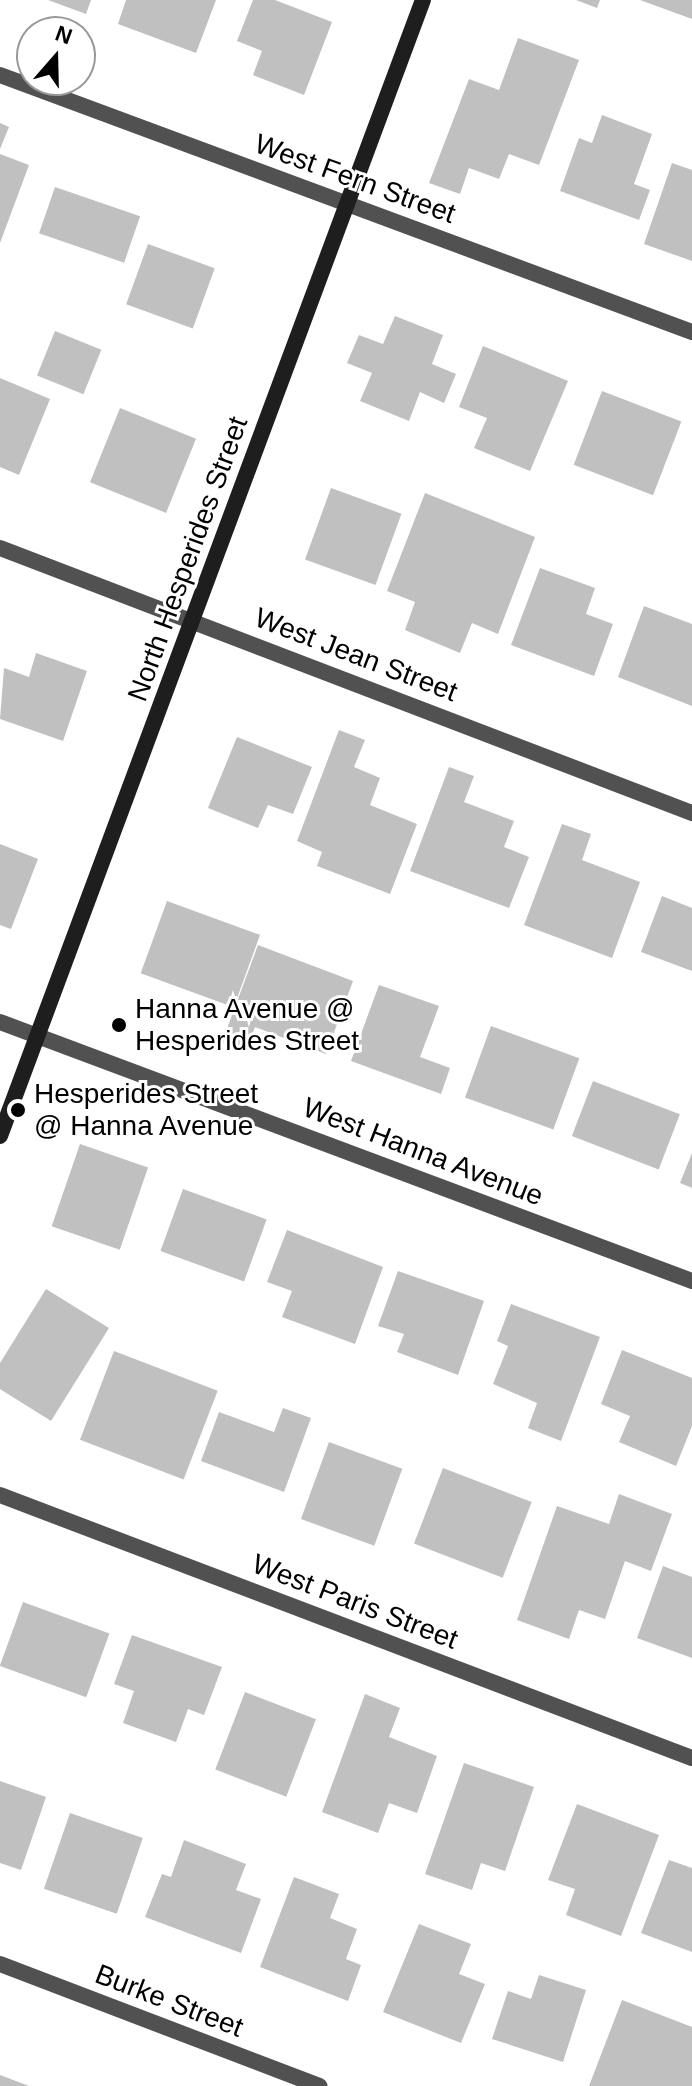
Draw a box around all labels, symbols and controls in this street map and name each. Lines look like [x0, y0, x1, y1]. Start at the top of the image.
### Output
north arrow [16, 16, 96, 96]
text: N [52, 20, 75, 49]
street label: West Fern Street [250, 127, 460, 231]
street label: North Hesperides Street [121, 412, 255, 706]
street label: West Jean Street [250, 601, 462, 709]
place label: Hanna Avenue @ Hesperides Street [135, 992, 359, 1058]
marker: Hanna Avenue @ Hesperides Street [110, 1016, 128, 1034]
place label: Hesperides Street @ Hanna Avenue [34, 1077, 258, 1143]
street label: West Hanna Avenue [298, 1090, 548, 1214]
marker: Hesperides Street @ Hanna Avenue [9, 1101, 27, 1119]
street label: West Paris Street [248, 1547, 462, 1657]
street label: Burke Street [90, 1957, 248, 2045]

